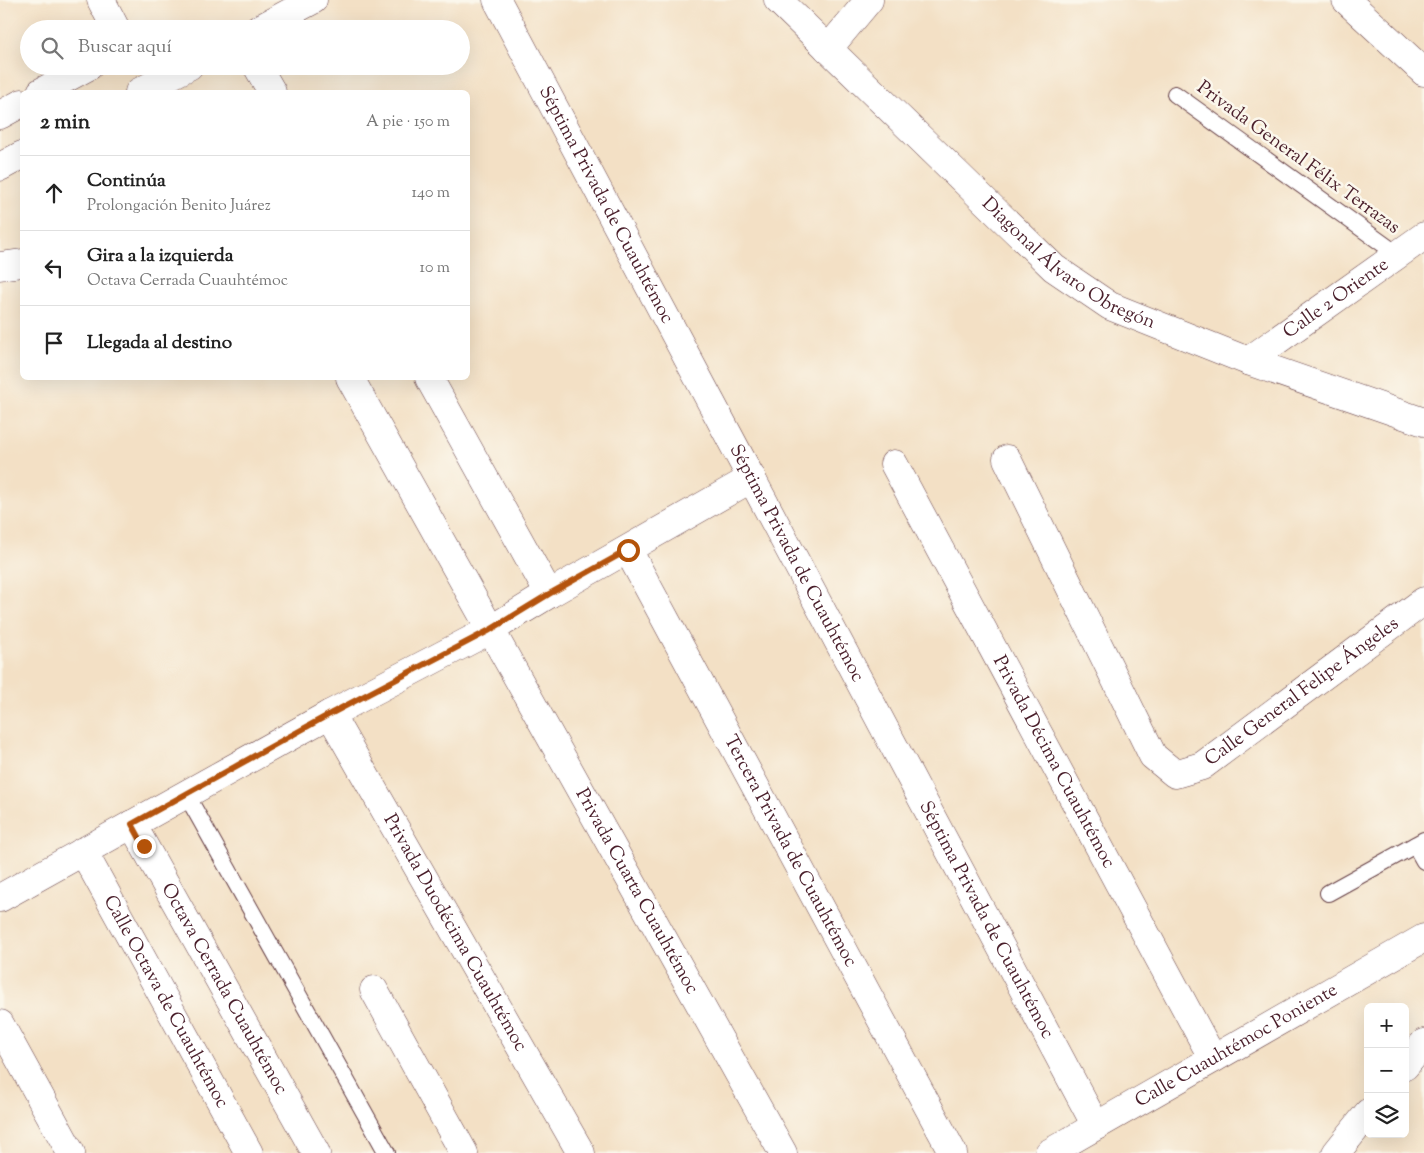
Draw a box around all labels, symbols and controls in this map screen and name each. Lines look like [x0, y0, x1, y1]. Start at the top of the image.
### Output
search box [20, 20, 470, 75]
icon: search [38, 34, 66, 62]
text: Buscar aquí [78, 34, 172, 61]
street label: Privada General Félix Terrazas [1191, 75, 1405, 241]
street label: Séptima Privada de Cuauhtémoc [532, 81, 680, 329]
text: 2 min [40, 108, 90, 138]
text: A pie · 150 m [366, 111, 450, 134]
text: Continúa [87, 168, 166, 195]
icon: ahead [40, 179, 68, 207]
text: 140 m [412, 182, 450, 205]
street label: Diagonal Álvaro Obregón [975, 191, 1159, 336]
text: Prolongación Benito Juárez [87, 195, 271, 218]
text: Gira a la izquierda [87, 243, 233, 270]
street label: Calle 2 Oriente [1278, 251, 1395, 345]
icon: left [40, 254, 68, 282]
text: 10 m [420, 257, 450, 280]
text: Octava Cerrada Cuauhtémoc [87, 270, 288, 293]
icon: arrive [40, 329, 68, 357]
text: Llegada al destino [87, 330, 232, 357]
street label: Séptima Privada de Cuauhtémoc [722, 440, 871, 687]
route start [617, 539, 640, 562]
street label: Calle General Felipe Ángeles [1199, 611, 1405, 773]
street label: Privada Décima Cuauhtémoc [986, 651, 1122, 873]
street label: Tercera Privada de Cuauhtémoc [717, 730, 864, 972]
street label: Privada Cuarta Cuauhtémoc [568, 783, 705, 1000]
street label: Séptima Privada de Cuauhtémoc [912, 796, 1061, 1044]
street label: Privada Duodécima Cuauhtémoc [376, 809, 534, 1057]
route end [133, 835, 156, 858]
street label: Octava Cerrada Cuauhtémoc [154, 878, 295, 1100]
street label: Calle Octava de Cuauhtémoc [96, 890, 236, 1114]
street label: Calle Cuauhtémoc Poniente [1130, 977, 1343, 1114]
map controls [1364, 1003, 1409, 1138]
button: + [1364, 1003, 1409, 1048]
button: − [1364, 1048, 1409, 1093]
button: layers [1364, 1093, 1409, 1138]

